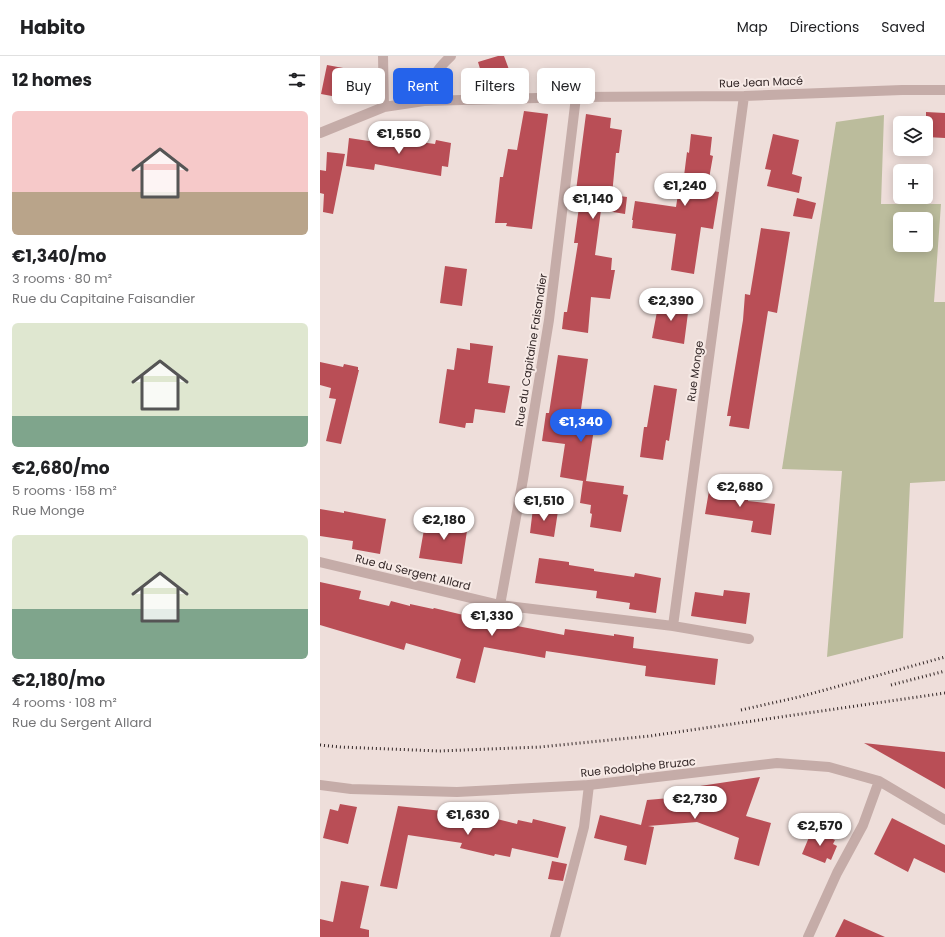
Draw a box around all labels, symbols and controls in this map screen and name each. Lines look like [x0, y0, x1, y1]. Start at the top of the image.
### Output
text: Habito [20, 14, 85, 41]
text: Map [737, 17, 768, 37]
text: Directions [790, 17, 859, 37]
text: Saved [881, 17, 925, 37]
text: 12 homes [12, 68, 92, 92]
chip: Buy [332, 68, 385, 104]
chip: Rent [393, 68, 453, 104]
chip: Filters [461, 68, 529, 104]
chip: New [537, 68, 595, 104]
icon: filters [286, 69, 308, 91]
street label: Rue Jean Macé [719, 73, 803, 91]
map controls [893, 116, 933, 252]
button: layers [893, 116, 933, 156]
pin: €1,550 [366, 121, 432, 155]
text: €1,550 [377, 124, 421, 143]
icon: home [124, 137, 196, 209]
button: + [893, 164, 933, 204]
pin: €1,240 [652, 173, 718, 207]
text: €1,240 [663, 176, 707, 195]
pin: €1,140 [560, 186, 626, 220]
text: €1,140 [572, 189, 614, 208]
button: − [893, 212, 933, 252]
text: €1,340/mo [12, 244, 106, 268]
text: 3 rooms · 80 m² [12, 269, 112, 288]
street label: Rue du Capitaine Faisandier [511, 272, 551, 428]
pin: €2,390 [638, 288, 704, 322]
text: Rue du Capitaine Faisandier [12, 289, 195, 308]
text: €2,390 [648, 291, 694, 310]
street label: Rue Monge [683, 339, 707, 402]
icon: home [124, 349, 196, 421]
pin: €1,340 [548, 409, 614, 443]
text: €1,340 [559, 412, 603, 431]
text: €2,680/mo [12, 456, 110, 480]
pin: €2,680 [707, 474, 773, 508]
text: €2,680 [717, 477, 763, 496]
text: 5 rooms · 158 m² [12, 481, 117, 500]
pin: €1,510 [511, 488, 577, 522]
text: €1,510 [524, 491, 564, 510]
text: Rue Monge [12, 501, 84, 520]
pin: €2,180 [411, 507, 477, 541]
text: €2,180 [422, 510, 466, 529]
street label: Rue du Sergent Allard [354, 550, 472, 594]
icon: home [124, 561, 196, 633]
pin: €1,330 [459, 603, 525, 637]
text: €1,330 [470, 606, 514, 625]
text: €2,180/mo [12, 668, 105, 692]
text: 4 rooms · 108 m² [12, 693, 117, 712]
text: Rue du Sergent Allard [12, 713, 152, 732]
street label: Rue Rodolphe Bruzac [580, 753, 697, 781]
pin: €2,730 [662, 786, 728, 820]
text: €2,730 [673, 789, 717, 808]
pin: €1,630 [435, 802, 501, 836]
text: €1,630 [446, 805, 490, 824]
pin: €2,570 [787, 813, 853, 847]
text: €2,570 [797, 816, 843, 835]

